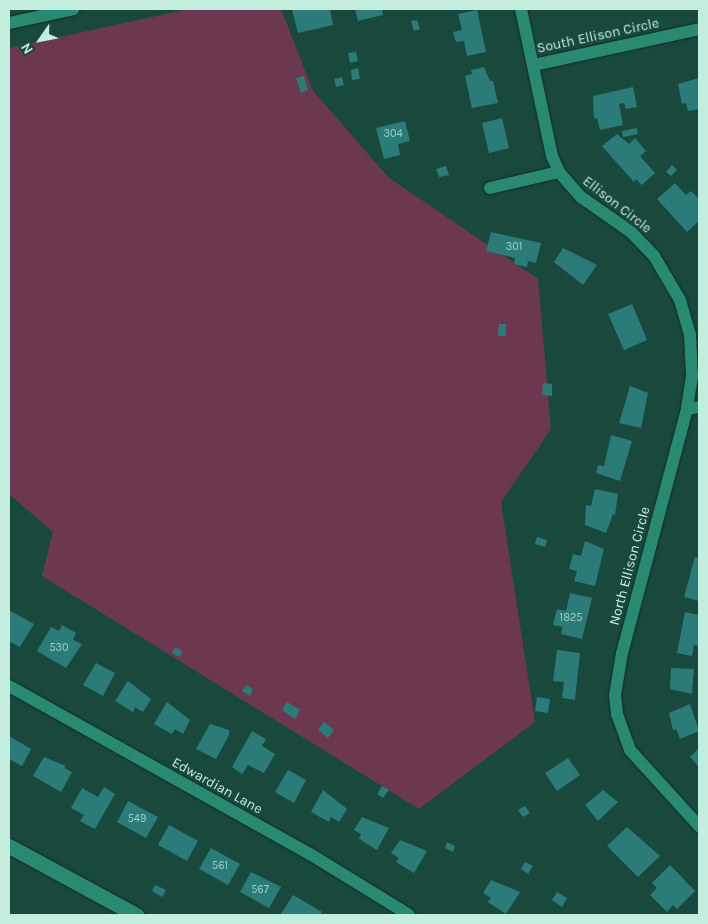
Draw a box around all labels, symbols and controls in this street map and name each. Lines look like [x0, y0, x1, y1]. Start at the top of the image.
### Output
north arrow [15, 15, 65, 65]
street label: South Ellison Circle [535, 15, 661, 57]
text: N [17, 40, 37, 57]
house number: 304 [383, 127, 403, 141]
street label: Ellison Circle [579, 173, 655, 237]
house number: 301 [506, 240, 522, 254]
street label: North Ellison Circle [606, 505, 654, 627]
house number: 1825 [560, 611, 582, 625]
house number: 530 [49, 641, 69, 655]
street label: Edwardian Lane [169, 754, 265, 818]
house number: 549 [128, 812, 146, 826]
house number: 561 [212, 859, 228, 873]
house number: 567 [251, 883, 269, 897]

